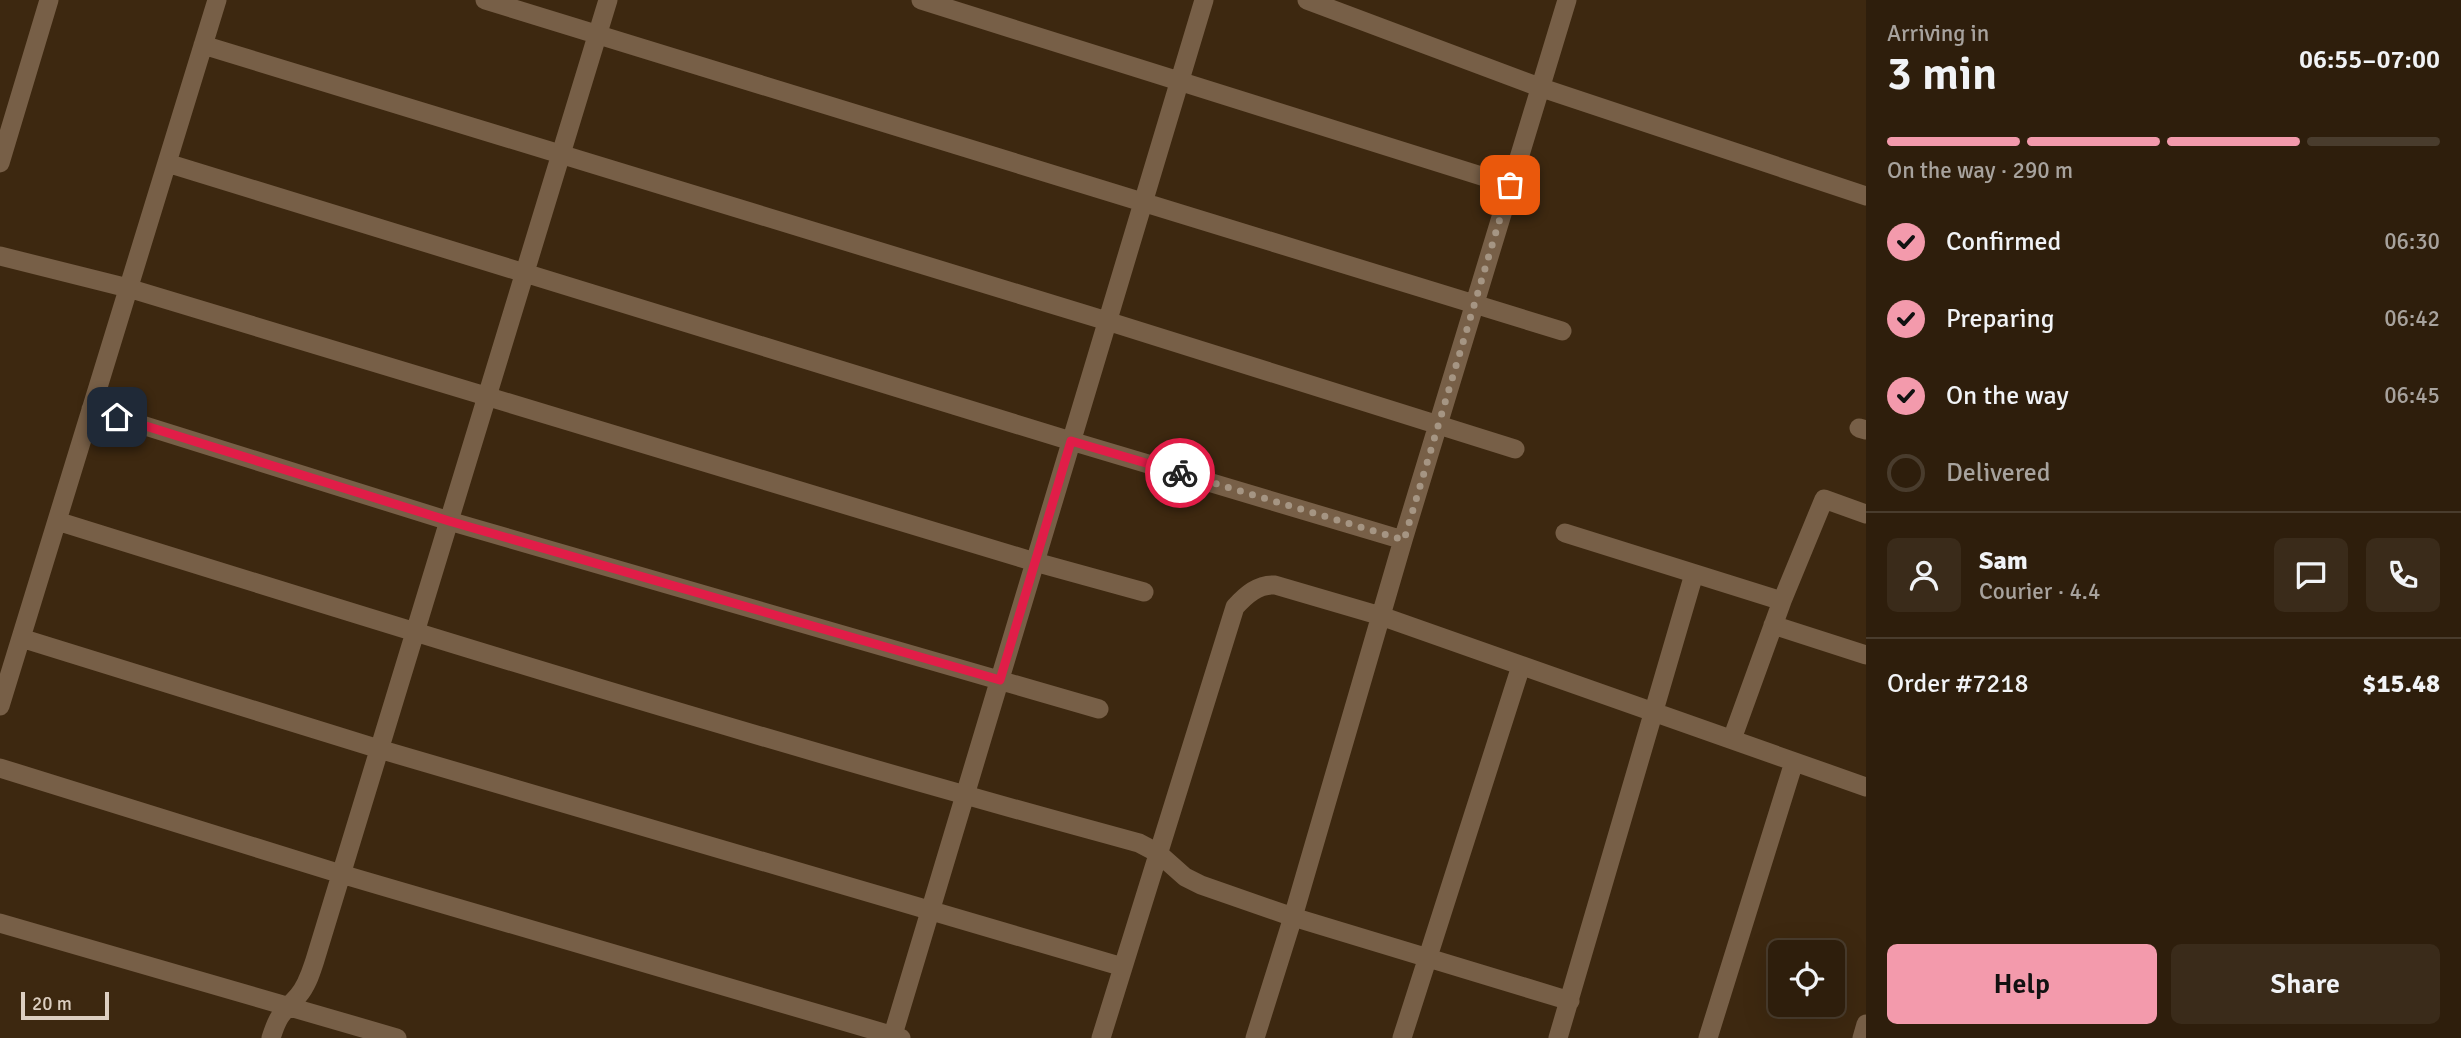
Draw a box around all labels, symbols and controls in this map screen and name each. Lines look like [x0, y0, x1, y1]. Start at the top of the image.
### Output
text: Arriving in [1887, 19, 1989, 48]
text: 06:55–07:00 [2299, 44, 2440, 76]
text: 3 min [1887, 46, 1997, 102]
pin [1480, 155, 1540, 215]
text: On the way · 290 m [1887, 156, 2073, 185]
icon: bag [1491, 166, 1529, 204]
icon: check [1887, 223, 1925, 261]
text: Confirmed [1946, 226, 2061, 258]
text: 06:30 [2384, 227, 2440, 256]
icon: check [1887, 300, 1925, 338]
text: Preparing [1946, 303, 2054, 335]
text: 06:42 [2384, 304, 2440, 333]
icon: check [1887, 377, 1925, 415]
text: On the way [1946, 380, 2069, 412]
text: 06:45 [2384, 381, 2440, 410]
pin [87, 387, 147, 447]
icon: home [98, 398, 136, 436]
courier [1145, 438, 1215, 508]
icon: bike [1161, 454, 1199, 492]
text: Delivered [1946, 457, 2051, 489]
button: person [1887, 538, 1961, 612]
button: chat [2274, 538, 2348, 612]
button: phone [2366, 538, 2440, 612]
text: Sam [1979, 545, 2028, 577]
text: Courier · 4.4 [1979, 577, 2100, 606]
text: Order #7218 [1887, 668, 2028, 700]
text: $15.48 [2362, 668, 2440, 700]
map controls [1768, 940, 1845, 1017]
button: locate [1768, 940, 1845, 1017]
button: Help [1887, 944, 2157, 1024]
button: Share [2171, 944, 2440, 1024]
scale bar [21, 989, 108, 1021]
text: 20 m [32, 992, 72, 1016]

